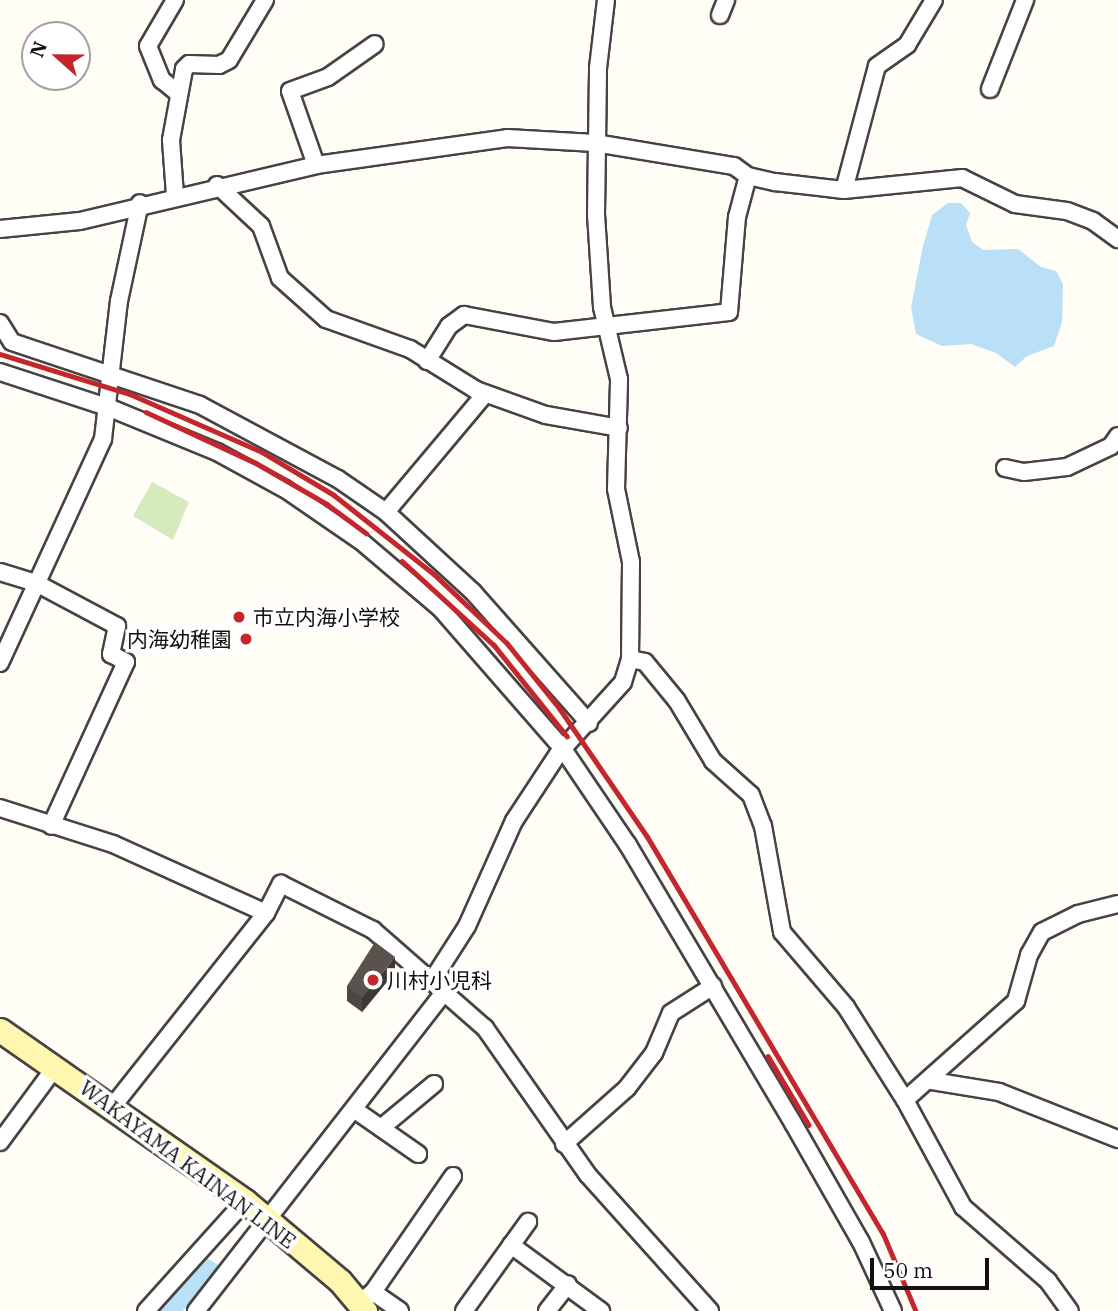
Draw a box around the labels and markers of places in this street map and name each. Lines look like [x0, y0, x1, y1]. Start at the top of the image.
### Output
place label: 市立内海小学校 [253, 604, 400, 630]
marker: 市立内海小学校 [231, 609, 247, 625]
place label: 内海幼稚園 [127, 626, 232, 652]
marker: 内海幼稚園 [238, 631, 254, 647]
place label: 川村小児科 [387, 967, 492, 993]
marker: 川村小児科 [365, 972, 381, 988]

